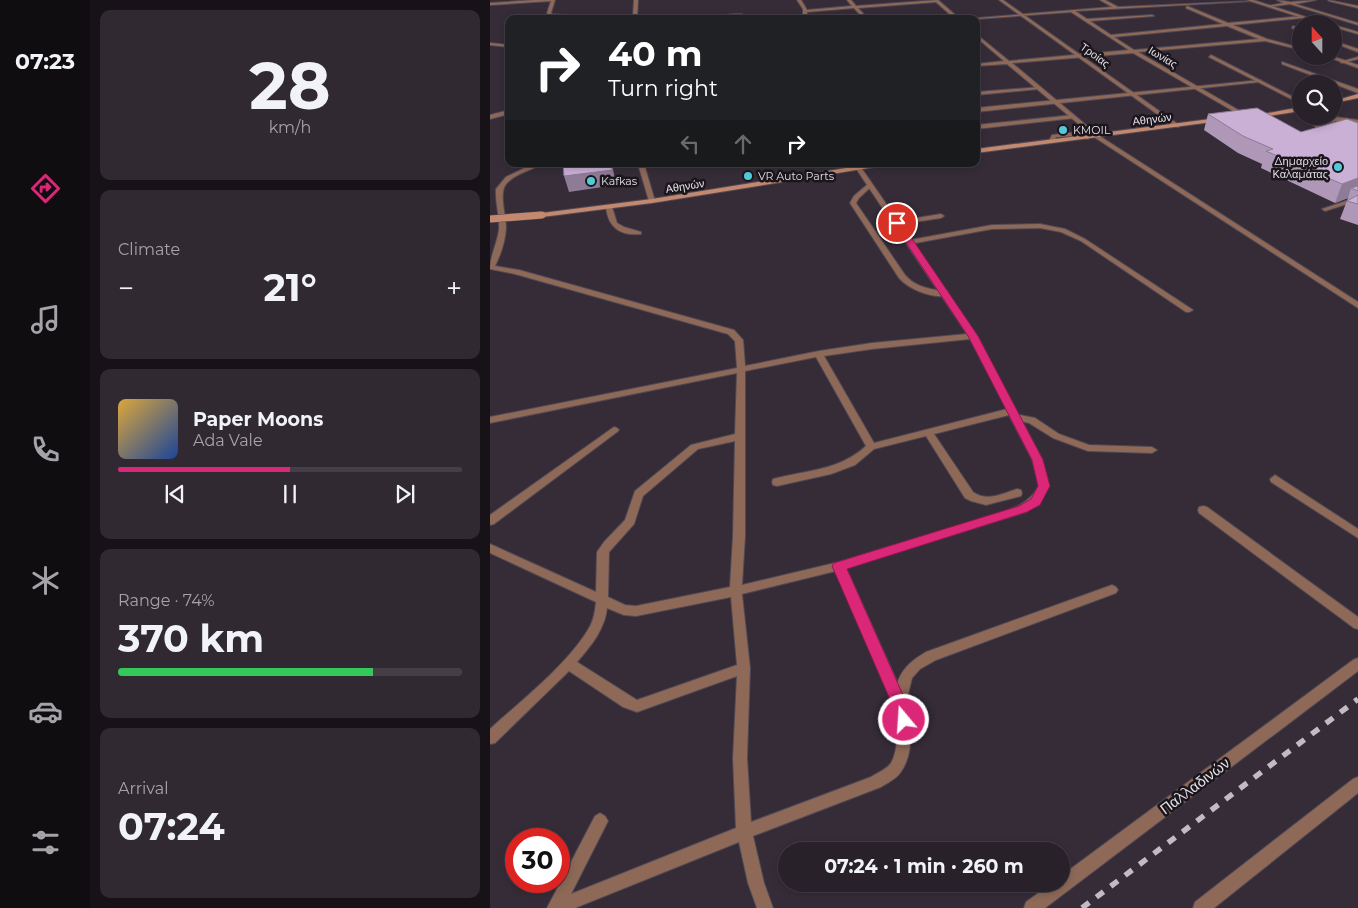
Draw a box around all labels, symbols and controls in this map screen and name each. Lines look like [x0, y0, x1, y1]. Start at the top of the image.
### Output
north arrow [1292, 15, 1342, 65]
map controls [1292, 15, 1342, 125]
text: 40 m [608, 32, 703, 75]
icon: right [525, 35, 590, 100]
street label: Τροίας [1077, 40, 1113, 70]
street label: Ιωνίας [1146, 43, 1180, 71]
text: 28 [249, 46, 331, 125]
text: 07:23 [15, 48, 75, 75]
text: Turn right [608, 75, 718, 102]
button: search [1292, 75, 1342, 125]
street label: Αθηνών [1132, 110, 1173, 128]
text: km/h [269, 118, 311, 137]
place label: KMOIL [1073, 123, 1111, 137]
marker: KMOIL [1057, 124, 1069, 136]
icon: left [676, 130, 704, 158]
icon: ahead [729, 130, 757, 158]
icon: right [782, 130, 810, 158]
place label: Δημαρχείο Καλαμάτας [1272, 154, 1328, 181]
marker: Δημαρχείο Καλαμάτας [1332, 161, 1344, 173]
place label: VR Auto Parts [758, 169, 835, 183]
marker: VR Auto Parts [742, 170, 754, 182]
icon: directions [28, 171, 63, 206]
place label: Kafkas [601, 174, 638, 188]
marker: Kafkas [585, 175, 597, 187]
street label: Αθηνών [665, 176, 706, 196]
pin [876, 202, 918, 244]
icon: arrive [883, 209, 911, 237]
text: Climate [118, 240, 180, 259]
text: 21° [263, 264, 317, 311]
text: − [118, 271, 134, 305]
text: + [446, 271, 462, 305]
icon: music [28, 302, 63, 337]
text: Paper Moons [193, 408, 323, 431]
text: Ada Vale [193, 431, 263, 450]
icon: phone [28, 432, 63, 467]
icon: previous [161, 480, 189, 508]
icon: pause [276, 480, 304, 508]
icon: next [391, 480, 419, 508]
icon: climate [28, 563, 63, 598]
text: Range · 74% [118, 591, 215, 610]
text: 370 km [118, 615, 264, 662]
position arrow [877, 693, 929, 745]
icon: car [28, 694, 63, 729]
street label: Παλλαδινών [1156, 753, 1233, 818]
text: Arrival [118, 779, 168, 798]
text: 07:24 [118, 803, 225, 850]
icon: filters [28, 825, 63, 860]
speed limit sign: 30 [505, 828, 570, 893]
text: 07:24 · 1 min · 260 m [824, 855, 1024, 878]

